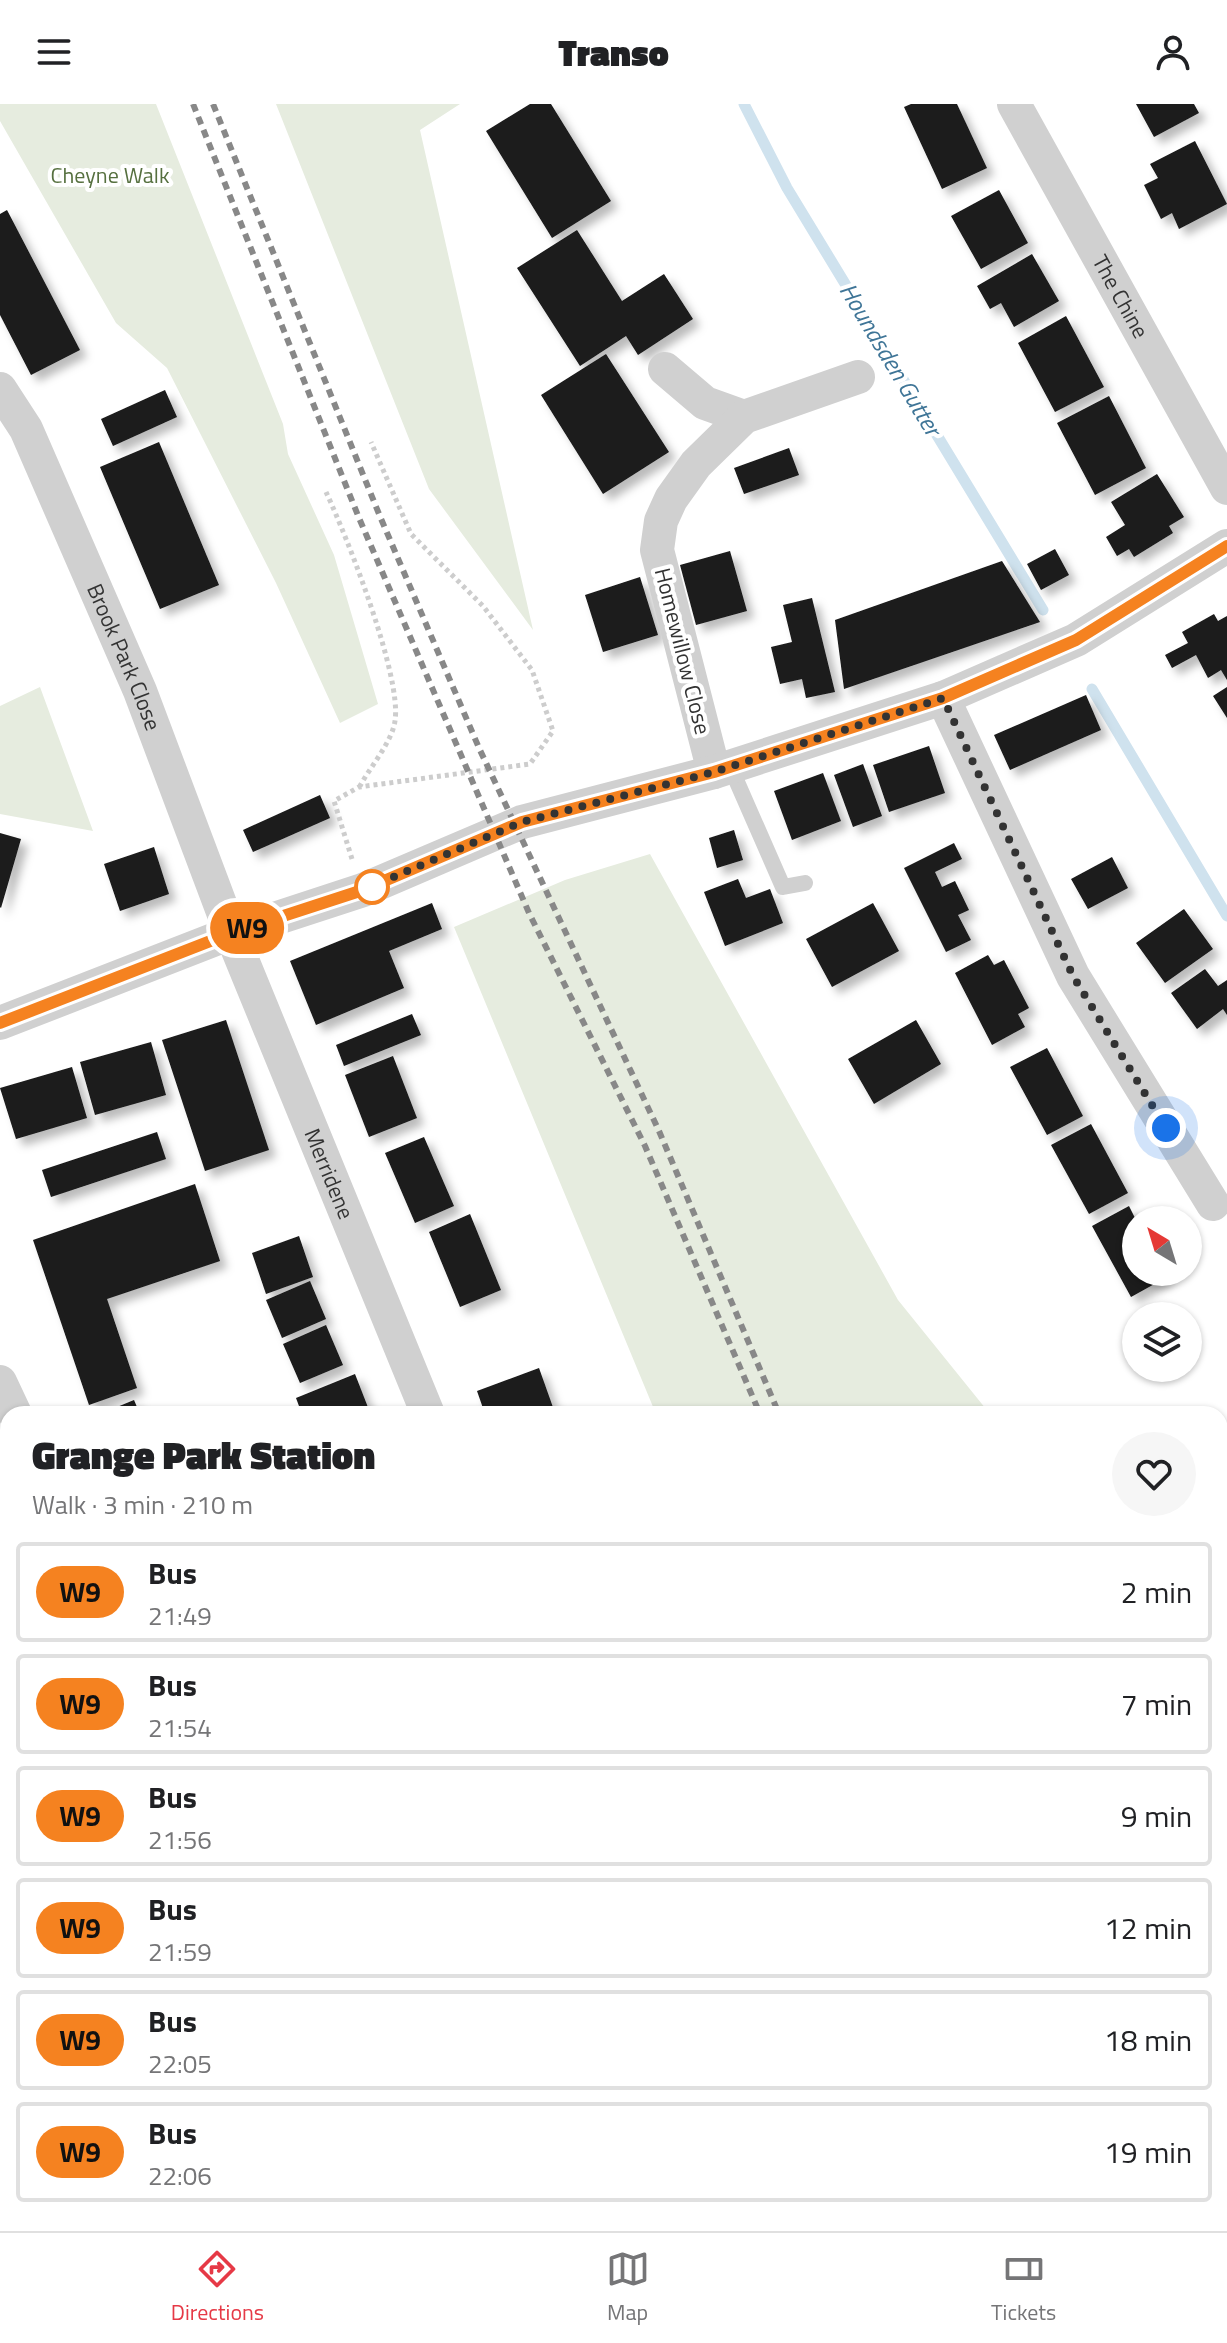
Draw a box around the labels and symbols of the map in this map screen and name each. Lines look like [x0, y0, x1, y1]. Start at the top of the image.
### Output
park label: Cheyne Walk [51, 158, 170, 192]
street label: The Chine [1084, 248, 1158, 344]
water label: Houndsden Gutter [831, 276, 953, 445]
street label: Homewillow Close [646, 564, 720, 738]
street label: Brook Park Close [78, 578, 170, 735]
unlabelled marker [355, 870, 389, 904]
line badge: W9 [211, 902, 283, 954]
your location [1146, 1108, 1186, 1148]
street label: Merridene [296, 1123, 363, 1224]
north arrow [1122, 1206, 1202, 1286]

